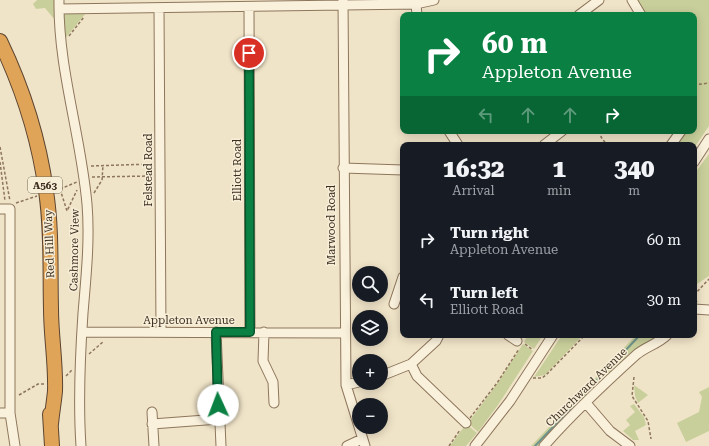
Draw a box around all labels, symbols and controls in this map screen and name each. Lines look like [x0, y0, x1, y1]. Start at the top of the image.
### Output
text: 60 m [482, 27, 547, 60]
icon: right [416, 28, 468, 80]
pin [232, 36, 266, 70]
icon: arrive [238, 42, 260, 64]
text: Appleton Avenue [482, 61, 632, 82]
icon: left [475, 104, 497, 126]
icon: ahead [517, 104, 539, 126]
icon: ahead [559, 104, 581, 126]
icon: right [601, 104, 623, 126]
street label: Felstead Road [142, 133, 155, 207]
street label: Elliott Road [231, 139, 244, 201]
text: 16:32 [443, 155, 504, 183]
text: 1 [552, 155, 566, 183]
text: 340 [614, 155, 654, 183]
road number: A563 [28, 177, 62, 193]
text: Arrival [452, 183, 495, 198]
text: min [547, 183, 571, 198]
text: m [628, 183, 640, 198]
street label: Marwood Road [325, 185, 338, 265]
street label: Cashmore View [67, 208, 82, 291]
street label: Red Hill Way [42, 209, 57, 278]
text: Turn right [450, 224, 529, 242]
icon: right [416, 229, 438, 251]
text: 60 m [647, 231, 681, 249]
text: Appleton Avenue [450, 242, 558, 257]
map controls [352, 266, 388, 434]
button: search [352, 266, 388, 302]
text: Turn left [450, 284, 518, 302]
icon: left [416, 289, 438, 311]
text: 30 m [647, 291, 681, 309]
text: Elliott Road [450, 302, 524, 317]
button: layers [352, 310, 388, 346]
street label: Appleton Avenue [143, 314, 235, 327]
street label: Churchward Avenue [543, 345, 630, 430]
button: + [352, 354, 388, 390]
position arrow [197, 384, 239, 426]
button: − [352, 398, 388, 434]

